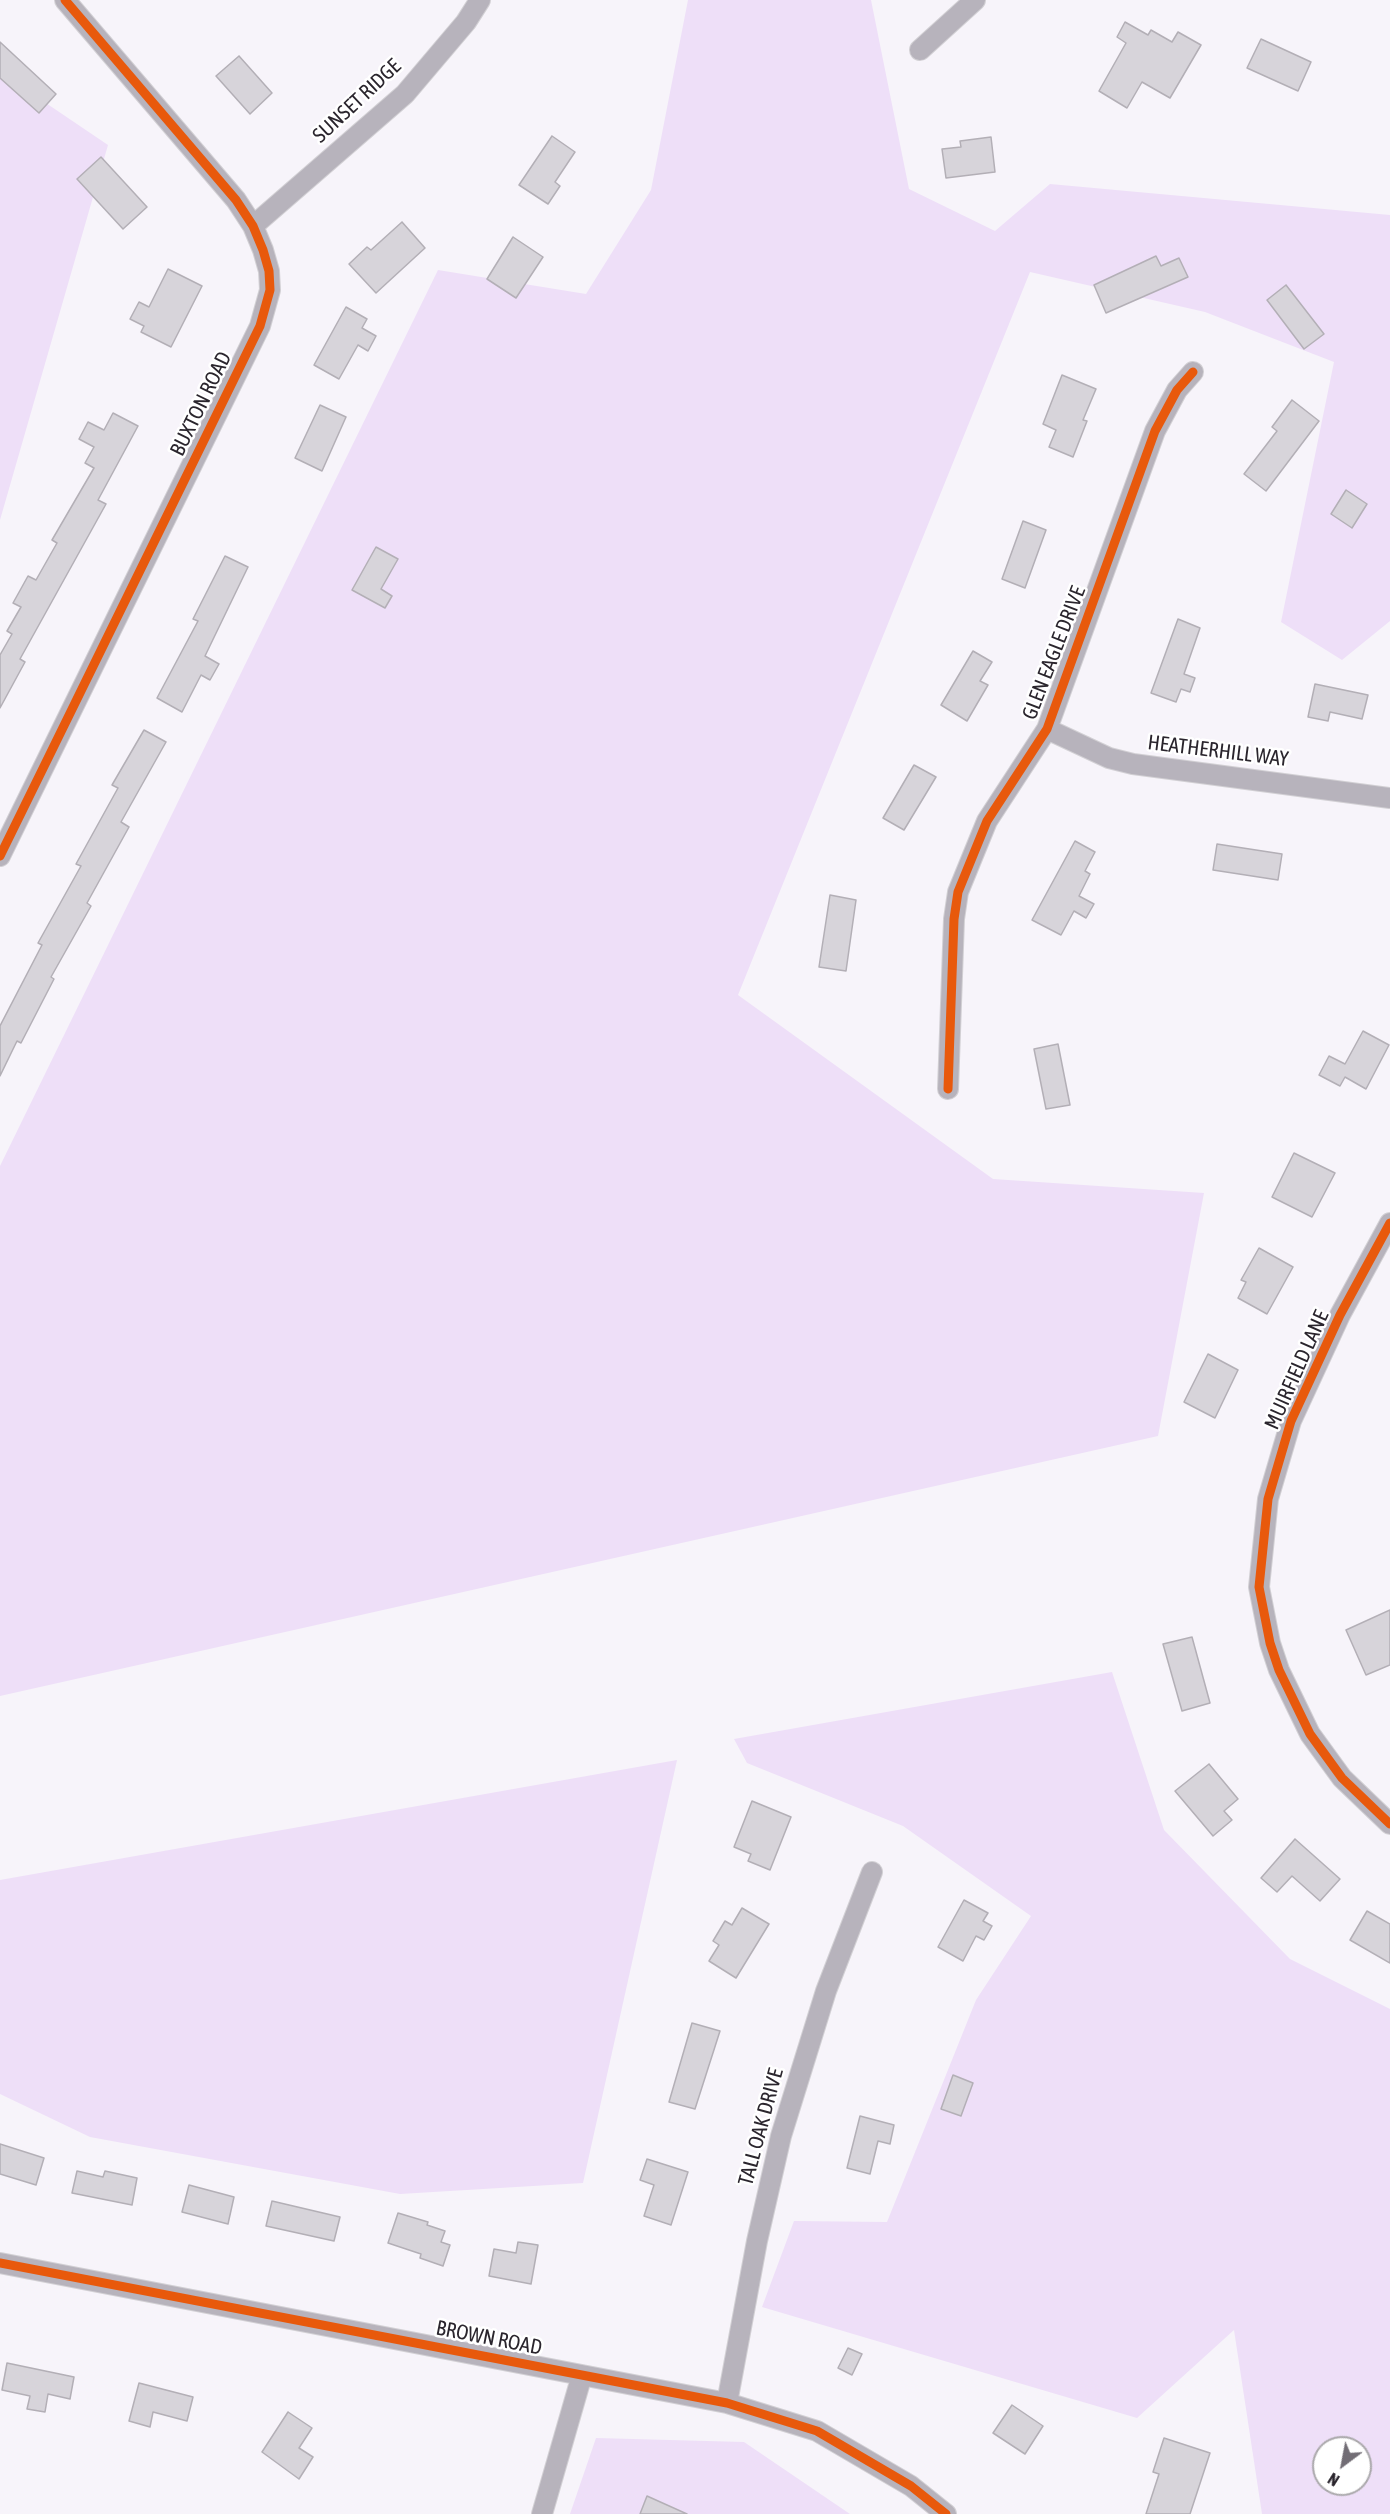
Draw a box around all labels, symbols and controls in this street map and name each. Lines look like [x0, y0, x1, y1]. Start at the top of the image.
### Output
street label: SUNSET RIDGE [308, 54, 406, 148]
street label: BUXTON ROAD [165, 348, 237, 460]
street label: GLEN EAGLE DRIVE [1017, 583, 1091, 723]
street label: HEATHERHILL WAY [1146, 730, 1290, 772]
street label: MUIRFIELD LANE [1260, 1307, 1334, 1433]
street label: TALL OAK DRIVE [733, 2066, 789, 2188]
street label: BROWN ROAD [434, 2315, 544, 2361]
north arrow [1312, 2436, 1372, 2496]
text: N [1325, 2469, 1342, 2490]

